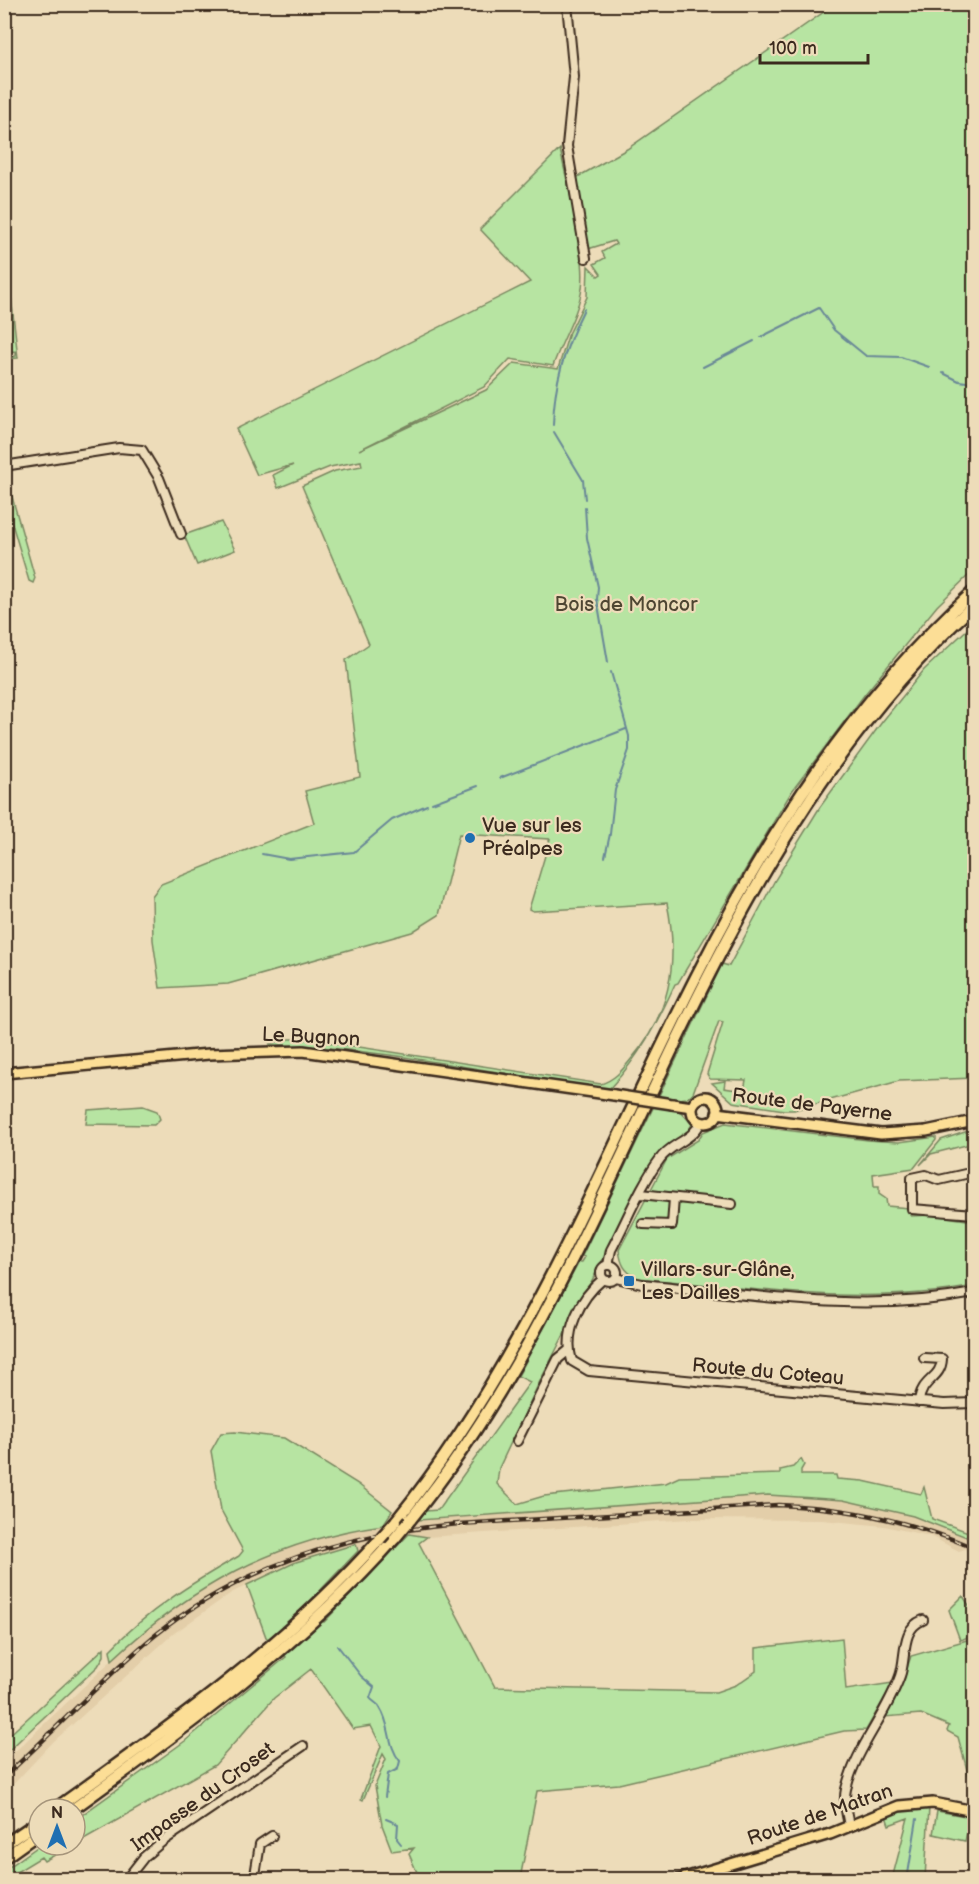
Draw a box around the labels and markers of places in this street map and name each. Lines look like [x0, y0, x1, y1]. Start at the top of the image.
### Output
place label: Vue sur les Préalpes [482, 814, 582, 861]
marker: Vue sur les Préalpes [463, 831, 477, 845]
place label: Villars-sur-Glâne, Les Dailles [641, 1258, 795, 1305]
marker: Villars-sur-Glâne, Les Dailles [622, 1274, 636, 1288]

